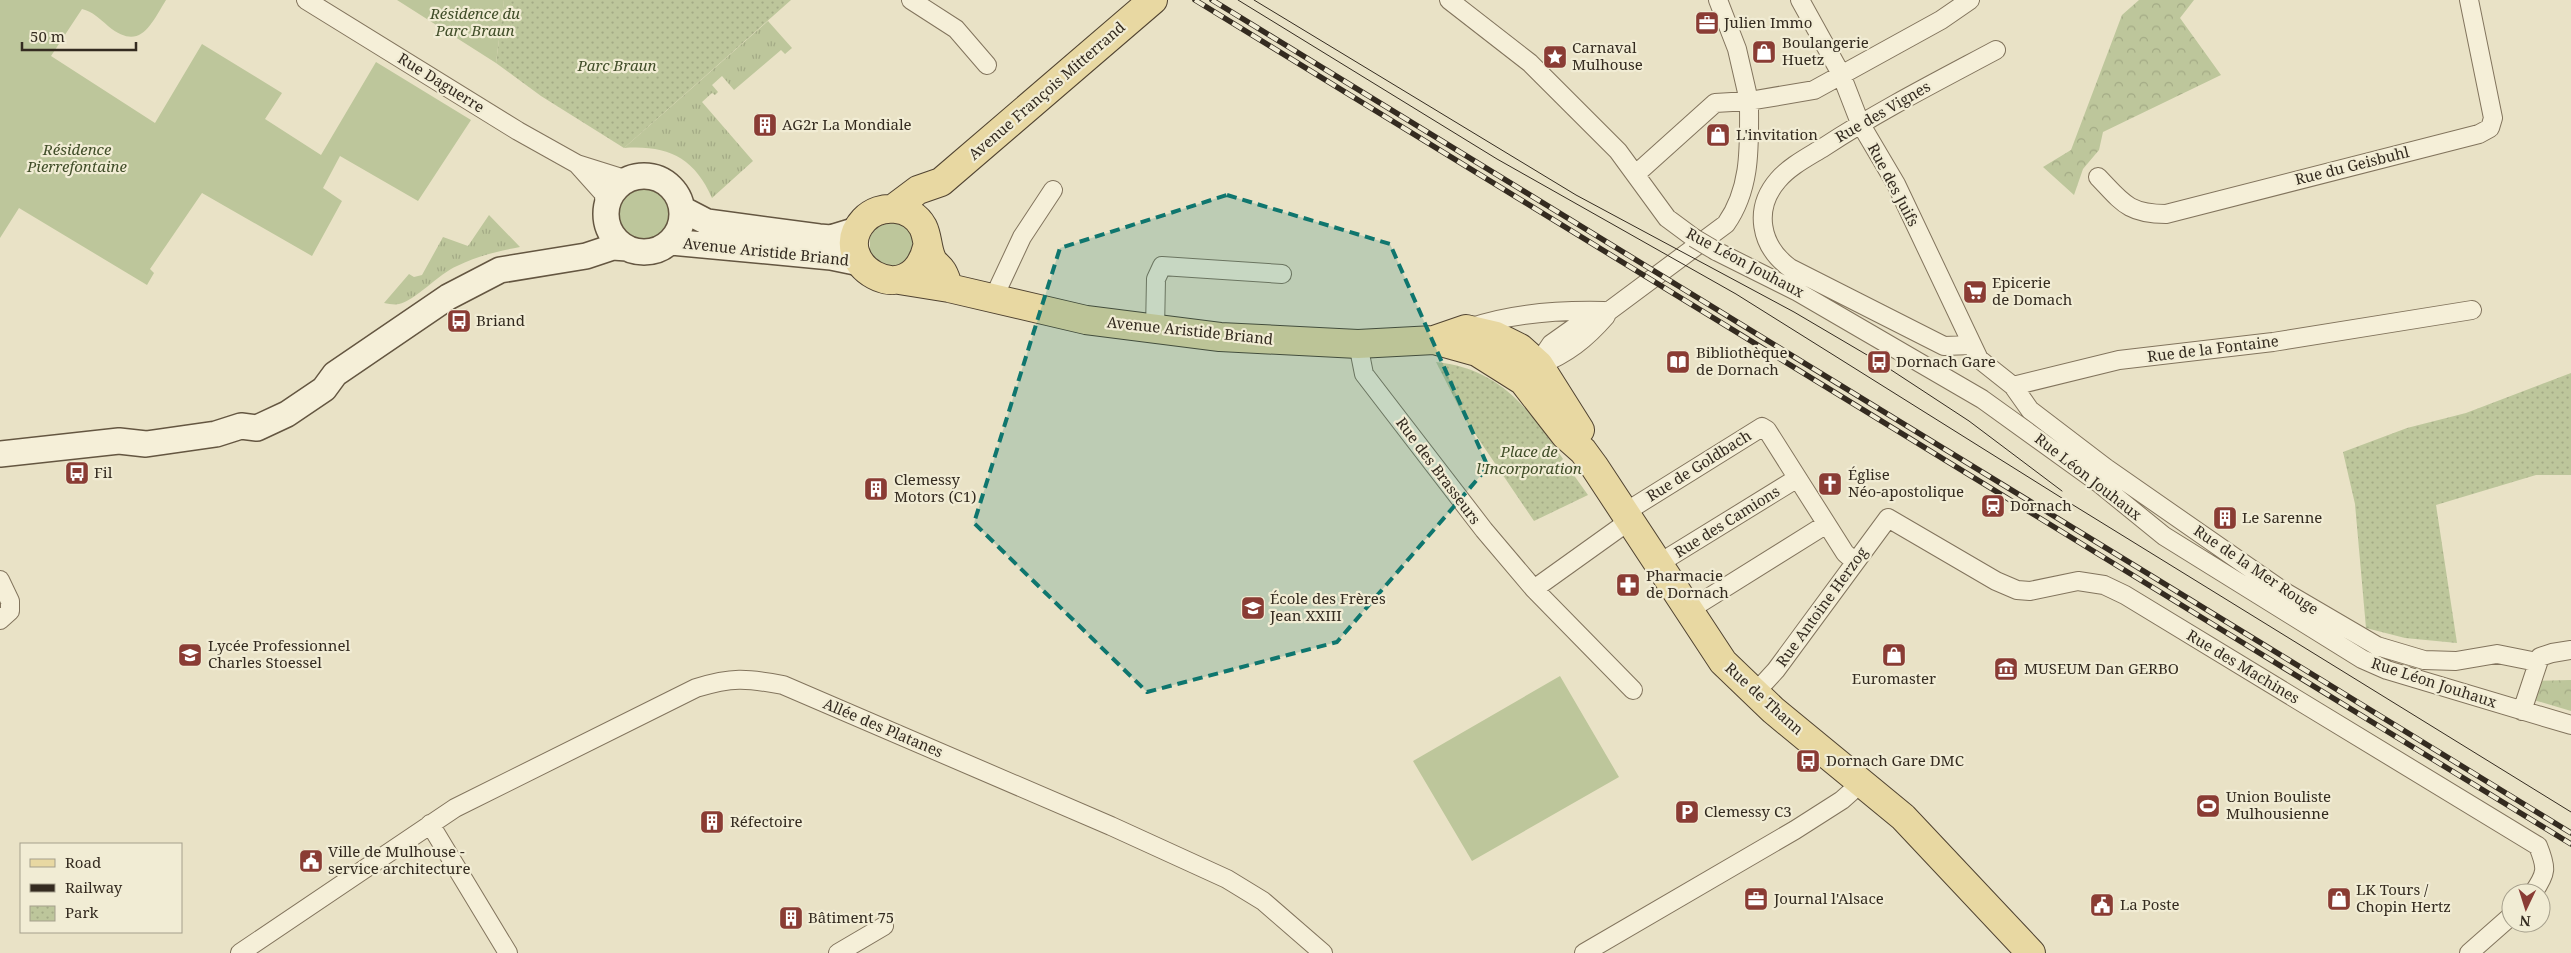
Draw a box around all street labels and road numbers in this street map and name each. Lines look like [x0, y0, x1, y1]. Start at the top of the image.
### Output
street label: Avenue François Mitterrand [964, 17, 1129, 164]
street label: Rue Daguerre [394, 48, 489, 117]
street label: Rue des Vignes [1831, 76, 1934, 146]
street label: Rue des Juifs [1864, 140, 1924, 230]
street label: Rue du Geisbuhl [2293, 141, 2411, 189]
street label: Rue Léon Jouhaux [1683, 223, 1808, 302]
street label: Avenue Aristide Briand [682, 232, 850, 270]
street label: Avenue Aristide Briand [1106, 311, 1274, 349]
street label: Rue de la Fontaine [2146, 330, 2280, 366]
street label: Rue des Brasseurs [1392, 413, 1486, 528]
street label: Rue de Goldbach [1642, 425, 1755, 505]
street label: Rue Léon Jouhaux [2031, 428, 2146, 524]
street label: Rue des Camions [1670, 481, 1783, 562]
street label: Rue de la Mer Rouge [2190, 520, 2323, 618]
street label: Rue Antoine Herzog [1771, 543, 1871, 670]
street label: Rue des Machines [2184, 625, 2304, 708]
street label: Rue Léon Jouhaux [2369, 652, 2500, 712]
street label: Rue de Thann [1721, 658, 1808, 739]
street label: Allée des Platanes [821, 693, 946, 761]

